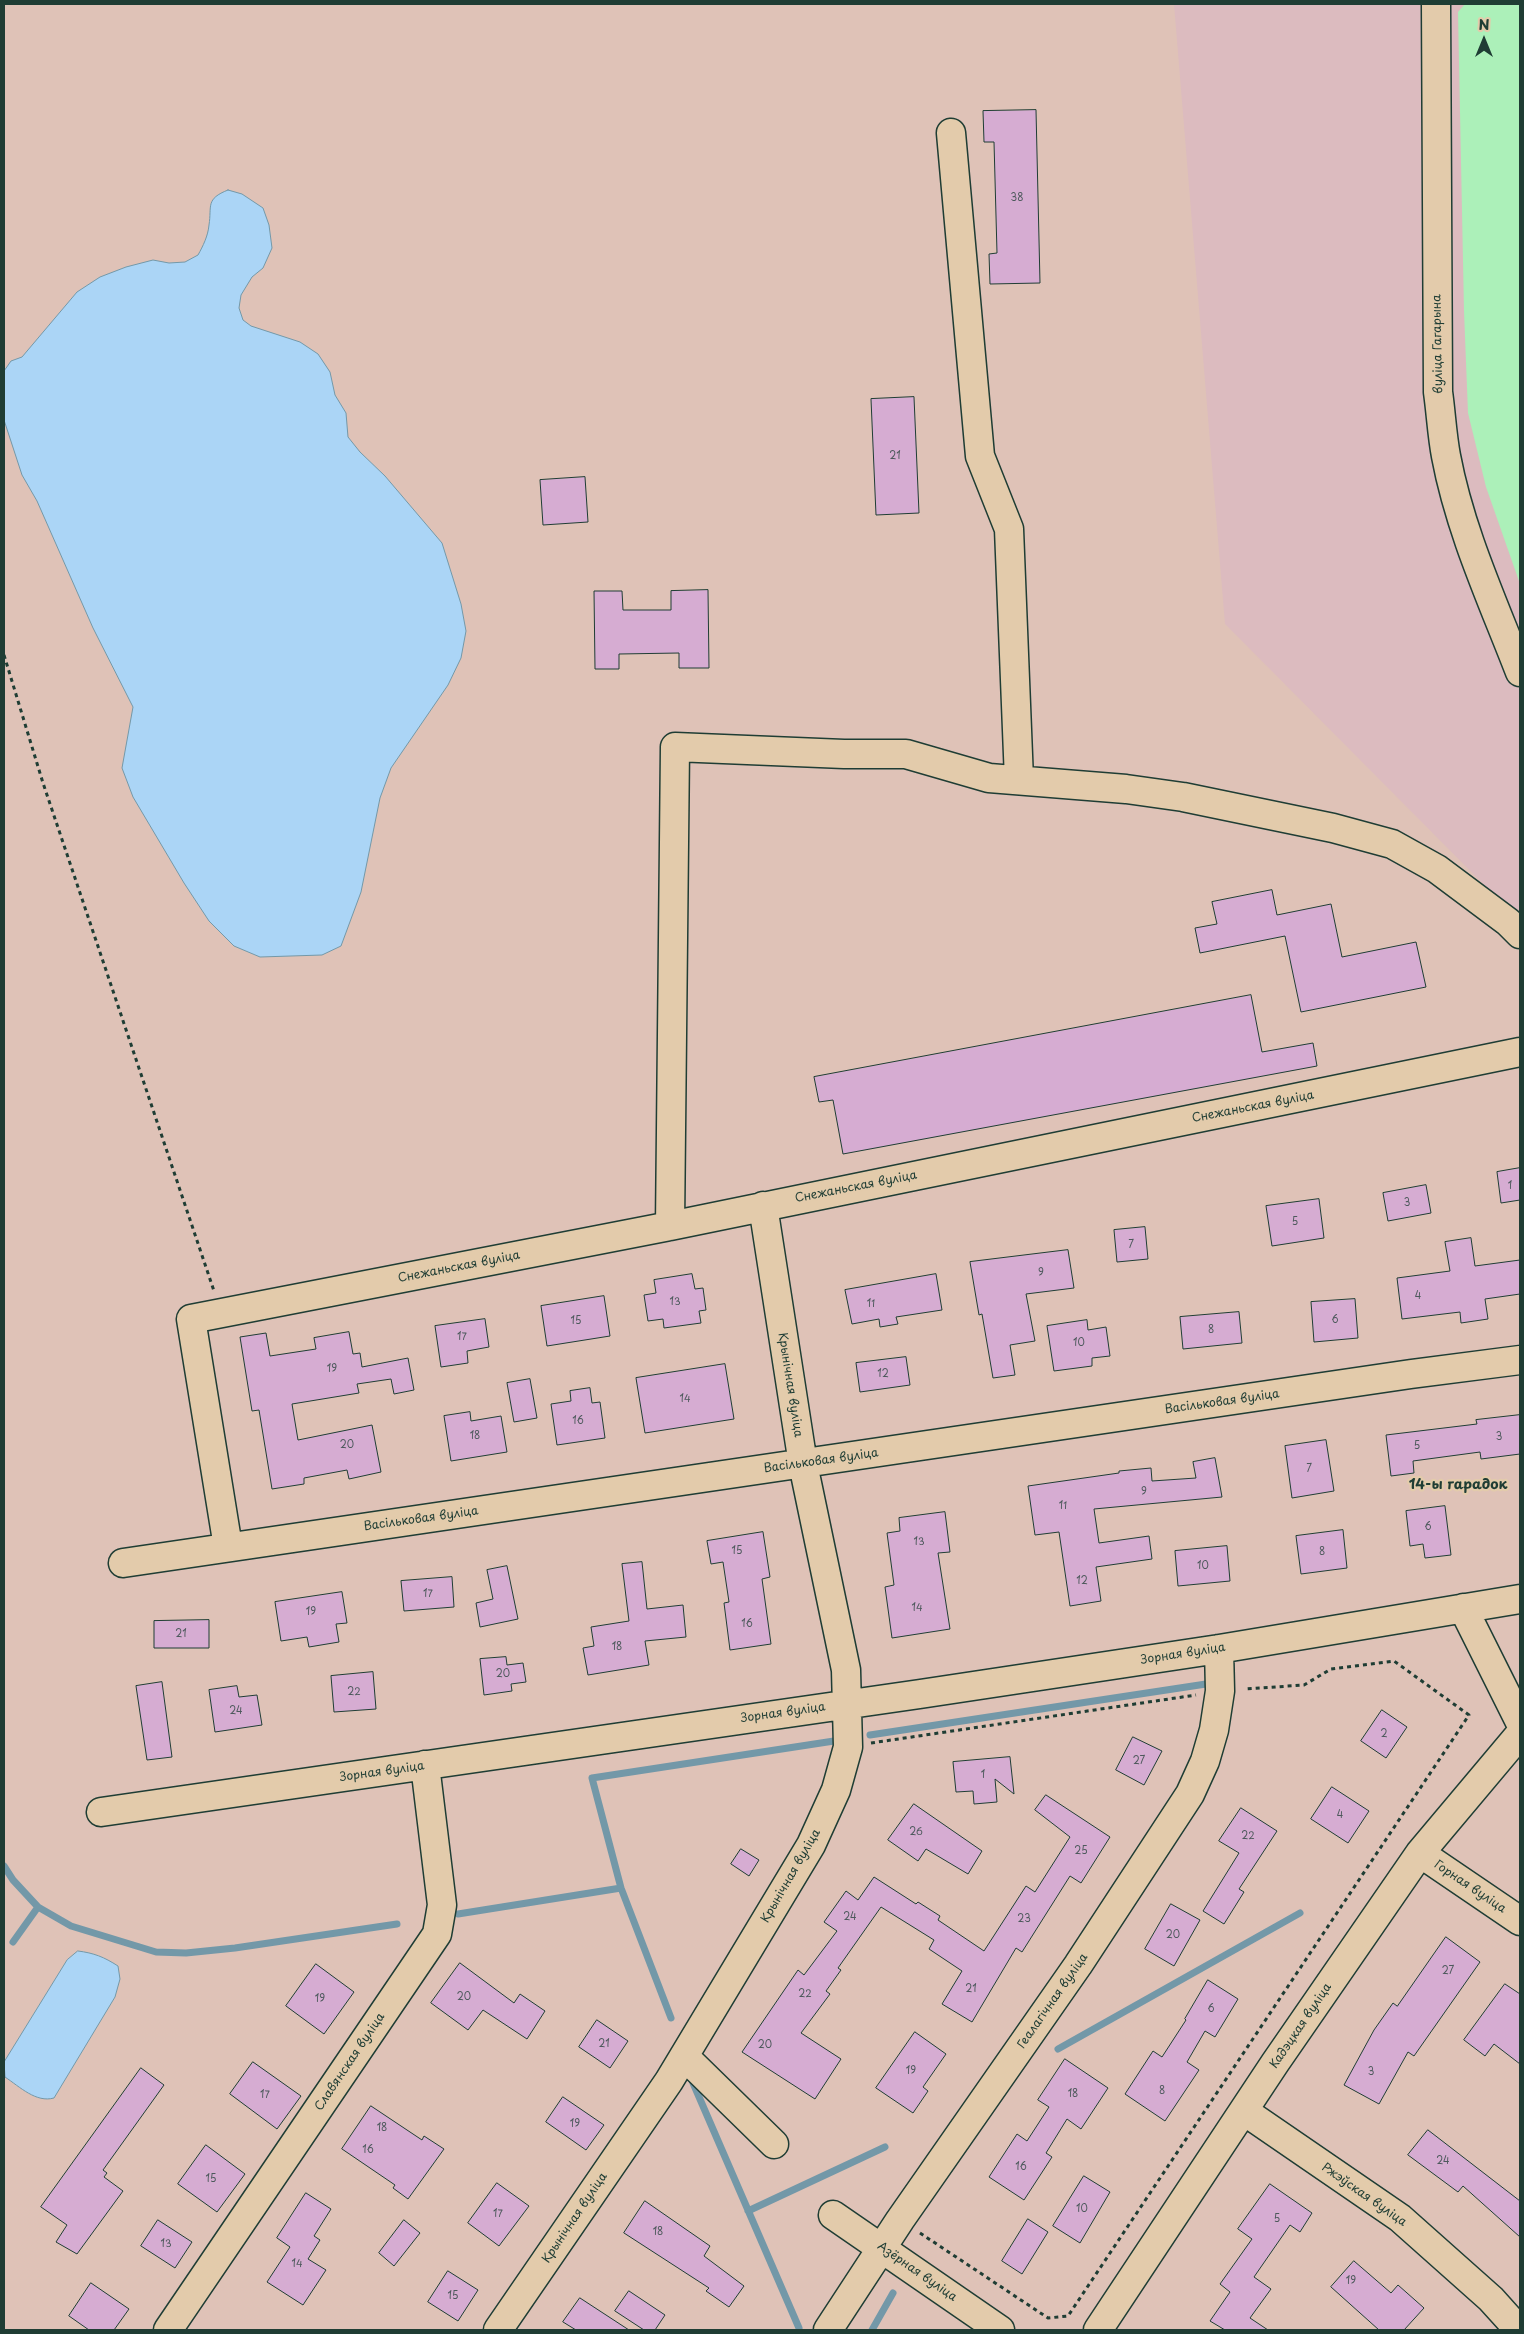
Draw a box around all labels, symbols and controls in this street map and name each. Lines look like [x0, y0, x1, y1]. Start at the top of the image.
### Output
text: N [1478, 14, 1490, 35]
north arrow [1459, 15, 1509, 65]
house number: 38 [1011, 192, 1023, 204]
street label: вуліца Гагарына [1430, 294, 1446, 394]
house number: 21 [889, 450, 901, 462]
street label: Снежаньская вуліца [1191, 1088, 1315, 1126]
street label: Снежаньская вуліца [794, 1168, 918, 1206]
house number: 1 [1508, 1180, 1512, 1192]
house number: 3 [1404, 1197, 1410, 1209]
house number: 5 [1292, 1216, 1298, 1228]
house number: 7 [1128, 1239, 1134, 1251]
street label: Снежаньская вуліца [397, 1248, 521, 1286]
house number: 9 [1038, 1267, 1044, 1279]
house number: 4 [1415, 1290, 1421, 1302]
house number: 13 [669, 1296, 681, 1308]
house number: 11 [867, 1298, 875, 1310]
house number: 6 [1331, 1314, 1339, 1326]
house number: 15 [571, 1315, 581, 1327]
house number: 8 [1208, 1324, 1214, 1336]
house number: 17 [457, 1331, 467, 1343]
street label: Крынічная вуліца [775, 1332, 805, 1438]
house number: 10 [1073, 1337, 1085, 1349]
house number: 19 [327, 1363, 337, 1375]
house number: 12 [877, 1368, 889, 1380]
street label: Васільковая вуліца [1164, 1387, 1280, 1417]
house number: 14 [679, 1393, 691, 1405]
house number: 16 [572, 1415, 584, 1427]
house number: 18 [470, 1430, 480, 1442]
house number: 3 [1496, 1431, 1502, 1443]
house number: 20 [340, 1439, 354, 1451]
house number: 5 [1414, 1440, 1420, 1452]
street label: Васільковая вуліца [763, 1446, 879, 1476]
house number: 7 [1306, 1463, 1312, 1475]
district label: 14-ы гарадок [1409, 1477, 1507, 1493]
house number: 9 [1141, 1486, 1147, 1498]
house number: 11 [1059, 1500, 1067, 1512]
street label: Васільковая вуліца [363, 1504, 479, 1534]
house number: 6 [1424, 1521, 1432, 1533]
house number: 13 [913, 1536, 925, 1548]
house number: 15 [732, 1545, 742, 1557]
house number: 8 [1319, 1546, 1325, 1558]
house number: 10 [1197, 1560, 1209, 1572]
house number: 12 [1076, 1575, 1088, 1587]
house number: 17 [423, 1588, 433, 1600]
house number: 14 [911, 1602, 923, 1614]
house number: 19 [306, 1606, 316, 1618]
house number: 16 [741, 1618, 753, 1630]
house number: 21 [175, 1628, 187, 1640]
street label: Зорная вуліца [1140, 1640, 1226, 1668]
house number: 18 [612, 1641, 622, 1653]
house number: 20 [496, 1668, 510, 1680]
house number: 22 [347, 1686, 361, 1698]
street label: Зорная вуліца [740, 1700, 826, 1726]
house number: 24 [229, 1705, 243, 1717]
house number: 2 [1380, 1728, 1388, 1740]
house number: 27 [1133, 1755, 1145, 1767]
street label: Зорная вуліца [339, 1759, 425, 1785]
house number: 1 [981, 1769, 985, 1781]
house number: 4 [1337, 1809, 1343, 1821]
house number: 26 [909, 1826, 923, 1838]
street label: Крынічная вуліца [758, 1827, 824, 1925]
house number: 22 [1241, 1830, 1255, 1842]
house number: 25 [1074, 1845, 1088, 1857]
street label: Горная вуліца [1431, 1858, 1509, 1916]
house number: 24 [843, 1911, 857, 1923]
house number: 23 [1017, 1913, 1031, 1925]
house number: 20 [1166, 1929, 1180, 1941]
street label: Геалагічная вуліца [1015, 1951, 1091, 2051]
house number: 27 [1442, 1965, 1454, 1977]
street label: Кадэцкая вуліца [1267, 1981, 1335, 2071]
house number: 21 [965, 1983, 977, 1995]
house number: 22 [798, 1988, 812, 2000]
house number: 20 [457, 1991, 471, 2003]
house number: 19 [315, 1993, 325, 2005]
house number: 6 [1207, 2003, 1215, 2015]
street label: Славянская вуліца [312, 2010, 388, 2114]
house number: 21 [598, 2038, 610, 2050]
house number: 20 [758, 2039, 772, 2051]
house number: 19 [906, 2065, 916, 2077]
house number: 3 [1368, 2066, 1374, 2078]
house number: 8 [1159, 2085, 1165, 2097]
house number: 18 [1068, 2088, 1078, 2100]
house number: 17 [260, 2089, 270, 2101]
house number: 19 [570, 2118, 580, 2130]
house number: 18 [377, 2122, 387, 2134]
house number: 16 [362, 2144, 374, 2156]
house number: 24 [1436, 2155, 1450, 2167]
street label: Ржэўская вуліца [1319, 2160, 1409, 2230]
house number: 16 [1015, 2161, 1027, 2173]
street label: Крынічная вуліца [539, 2170, 611, 2266]
house number: 15 [206, 2173, 216, 2185]
house number: 10 [1076, 2203, 1088, 2215]
house number: 17 [493, 2208, 503, 2220]
house number: 5 [1274, 2213, 1280, 2225]
house number: 18 [653, 2226, 663, 2238]
house number: 13 [160, 2238, 172, 2250]
street label: Азёрная вуліца [875, 2239, 959, 2305]
house number: 14 [291, 2258, 303, 2270]
house number: 19 [1346, 2275, 1356, 2287]
house number: 15 [448, 2290, 458, 2302]

